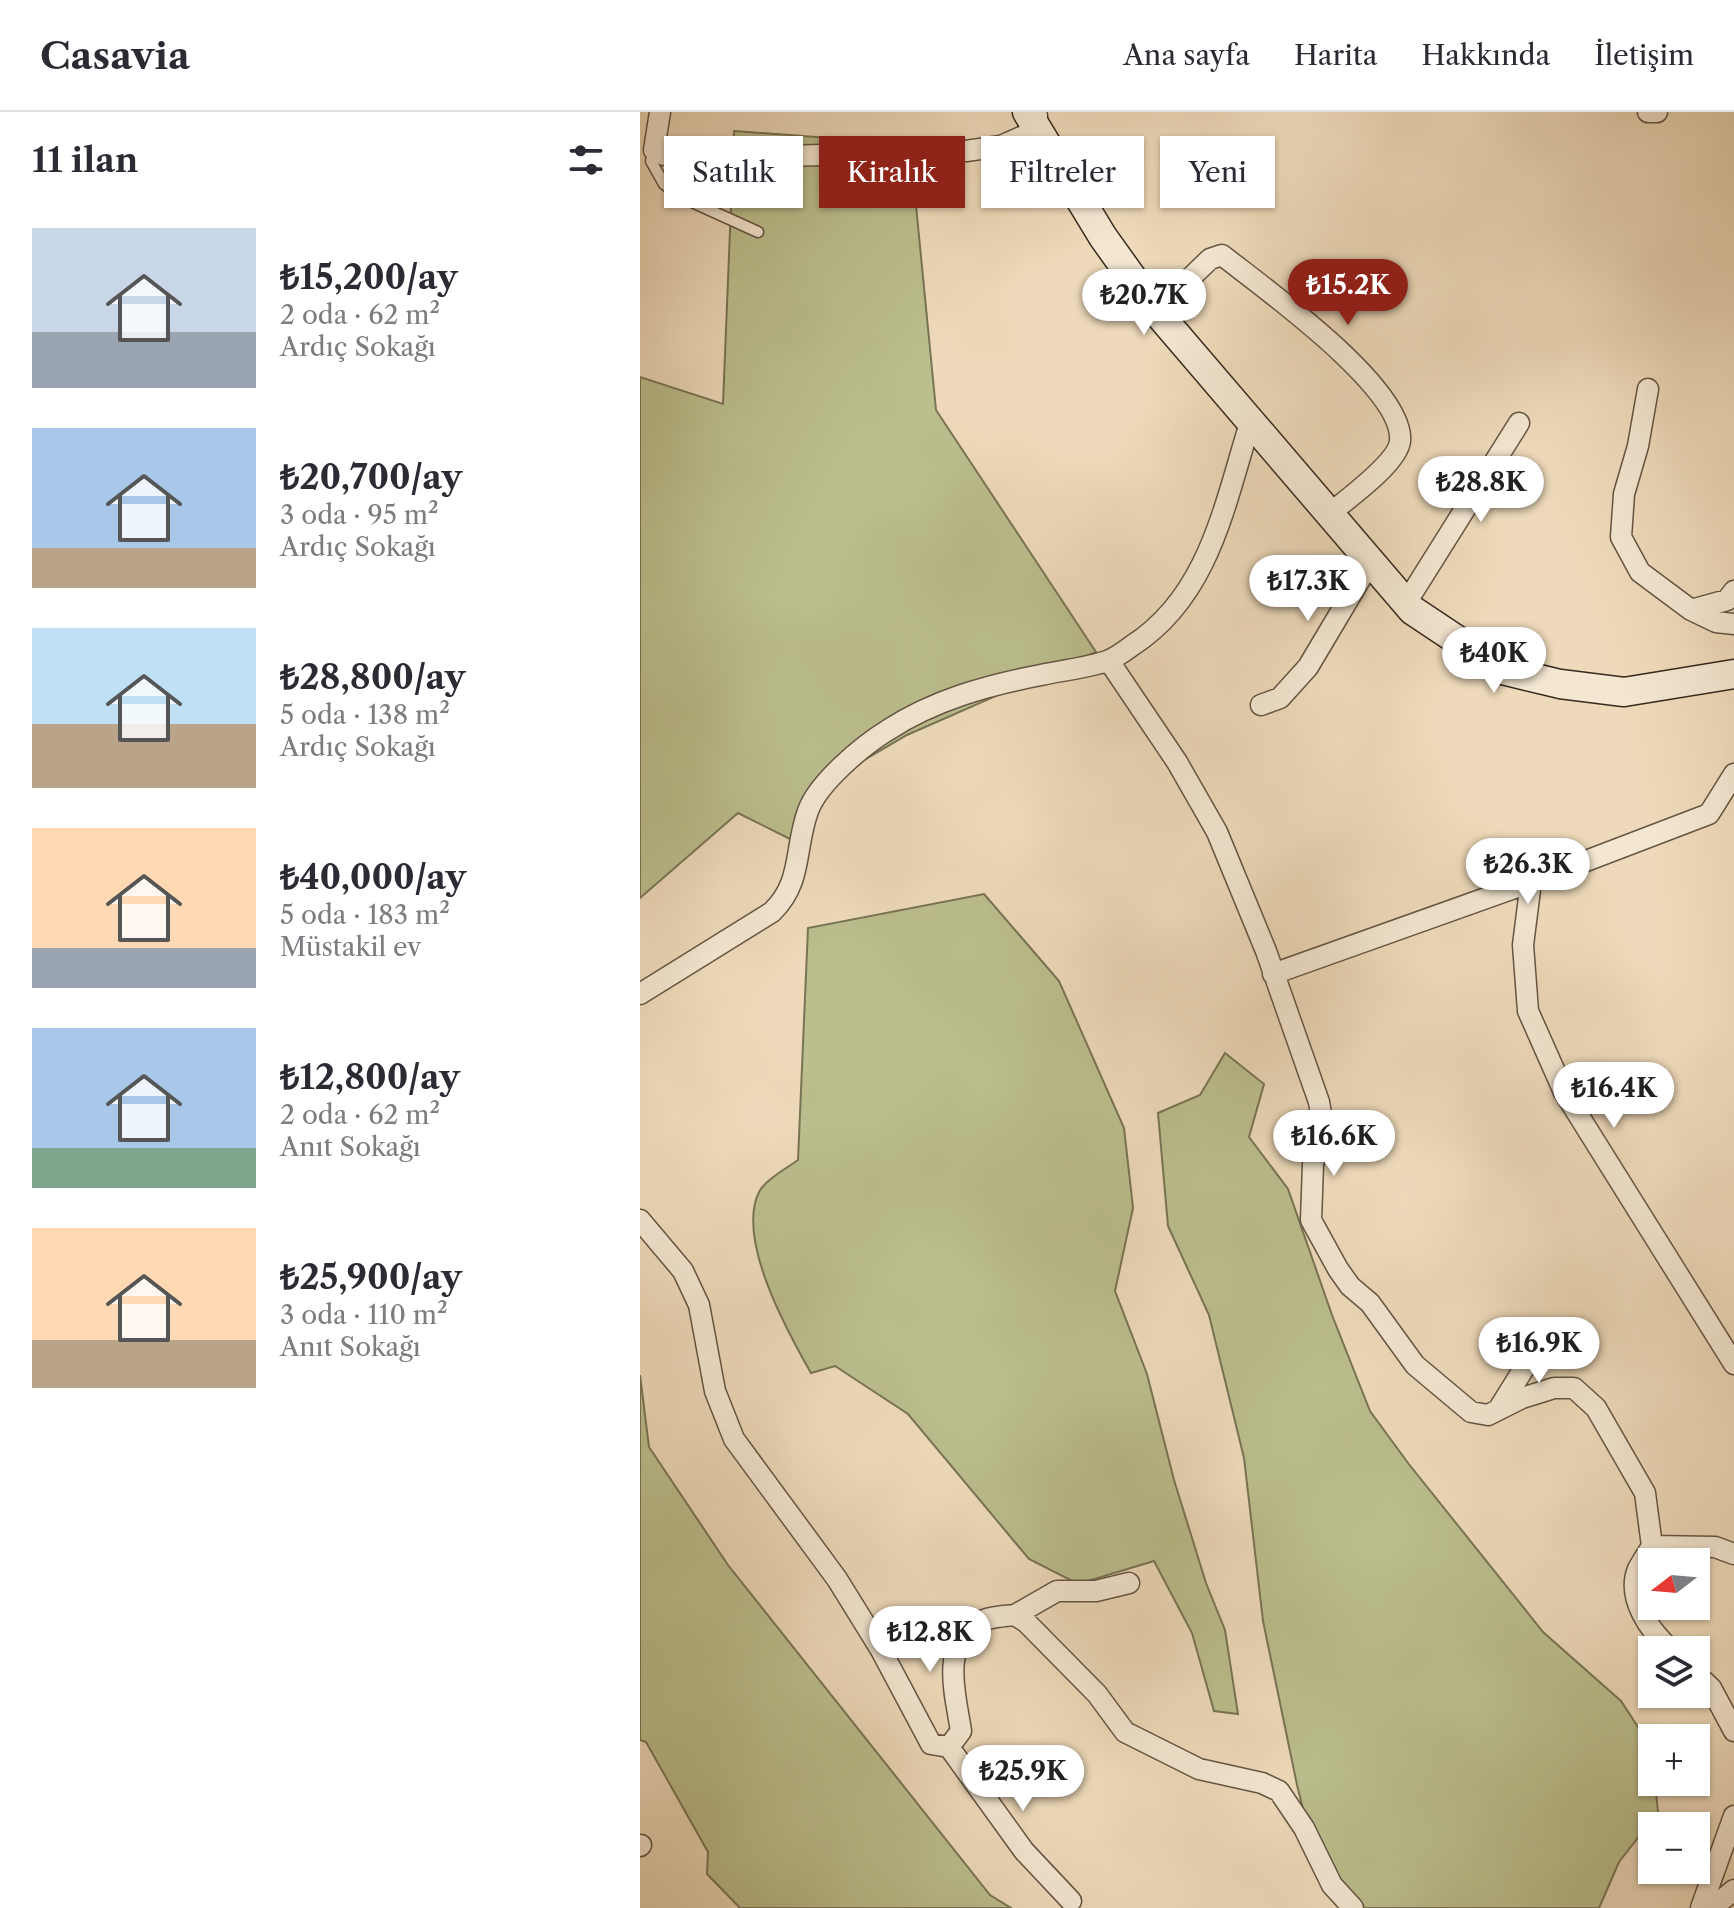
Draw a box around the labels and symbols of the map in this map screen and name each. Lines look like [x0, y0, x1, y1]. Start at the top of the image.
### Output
pin: ₺15.2K [1283, 259, 1413, 327]
pin: ₺20.7K [1079, 269, 1209, 337]
pin: ₺28.8K [1416, 456, 1546, 524]
pin: ₺17.3K [1243, 555, 1373, 623]
pin: ₺40K [1447, 627, 1541, 695]
pin: ₺26.3K [1463, 838, 1593, 906]
pin: ₺16.4K [1549, 1062, 1679, 1130]
pin: ₺16.6K [1269, 1110, 1399, 1178]
pin: ₺16.9K [1474, 1317, 1604, 1385]
north arrow [1638, 1548, 1710, 1620]
pin: ₺12.8K [865, 1606, 995, 1674]
pin: ₺25.9K [958, 1745, 1088, 1813]

